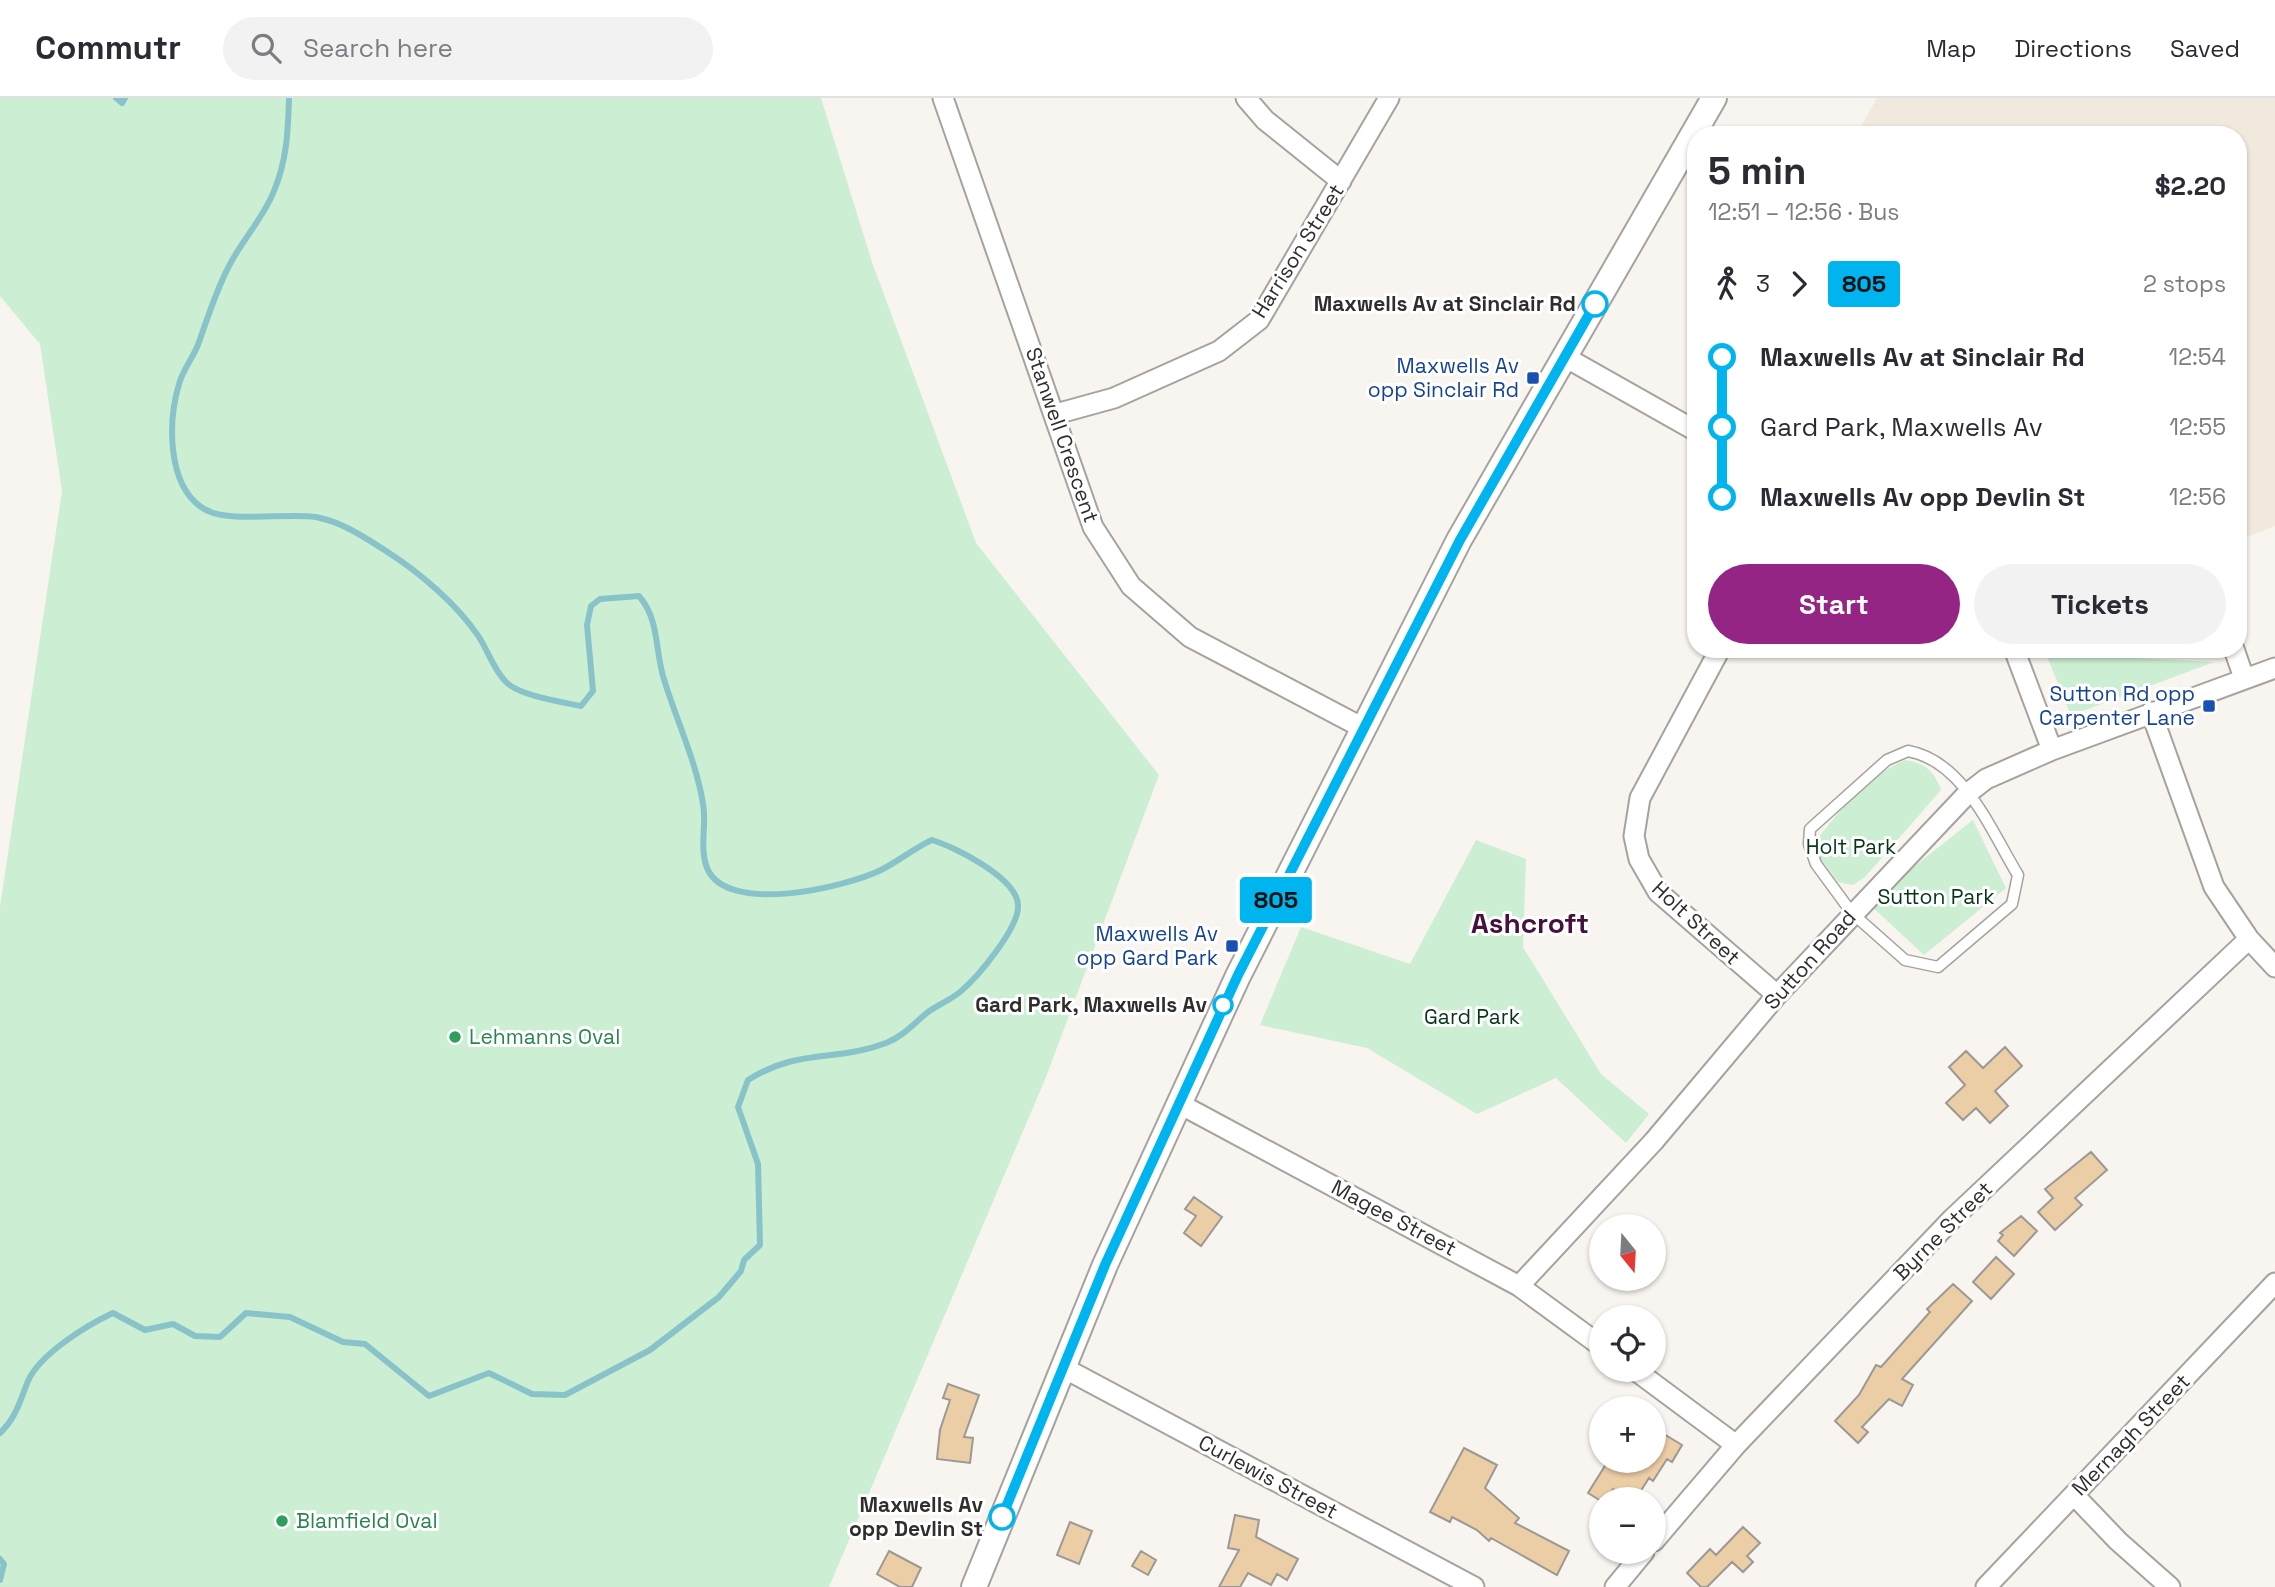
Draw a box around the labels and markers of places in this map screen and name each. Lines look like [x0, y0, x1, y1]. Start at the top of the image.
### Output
place label: Maxwells Av at Sinclair Rd [1314, 290, 1576, 317]
marker: Maxwells Av at Sinclair Rd [1582, 291, 1608, 317]
place label: Maxwells Av opp Sinclair Rd [1368, 352, 1519, 403]
marker: Maxwells Av opp Sinclair Rd [1525, 370, 1541, 386]
place label: Sutton Rd opp Carpenter Lane [2039, 680, 2195, 731]
marker: Sutton Rd opp Carpenter Lane [2201, 698, 2217, 714]
place label: Maxwells Av opp Gard Park [1077, 920, 1218, 971]
marker: Maxwells Av opp Gard Park [1224, 938, 1240, 954]
place label: Gard Park, Maxwells Av [975, 991, 1207, 1018]
marker: Gard Park, Maxwells Av [1213, 995, 1233, 1015]
place label: Lehmanns Oval [469, 1023, 620, 1050]
marker: Lehmanns Oval [447, 1029, 463, 1045]
place label: Maxwells Av opp Devlin St [849, 1491, 983, 1542]
marker: Maxwells Av opp Devlin St [989, 1504, 1015, 1530]
place label: Blamfield Oval [296, 1507, 438, 1534]
marker: Blamfield Oval [274, 1513, 290, 1529]

